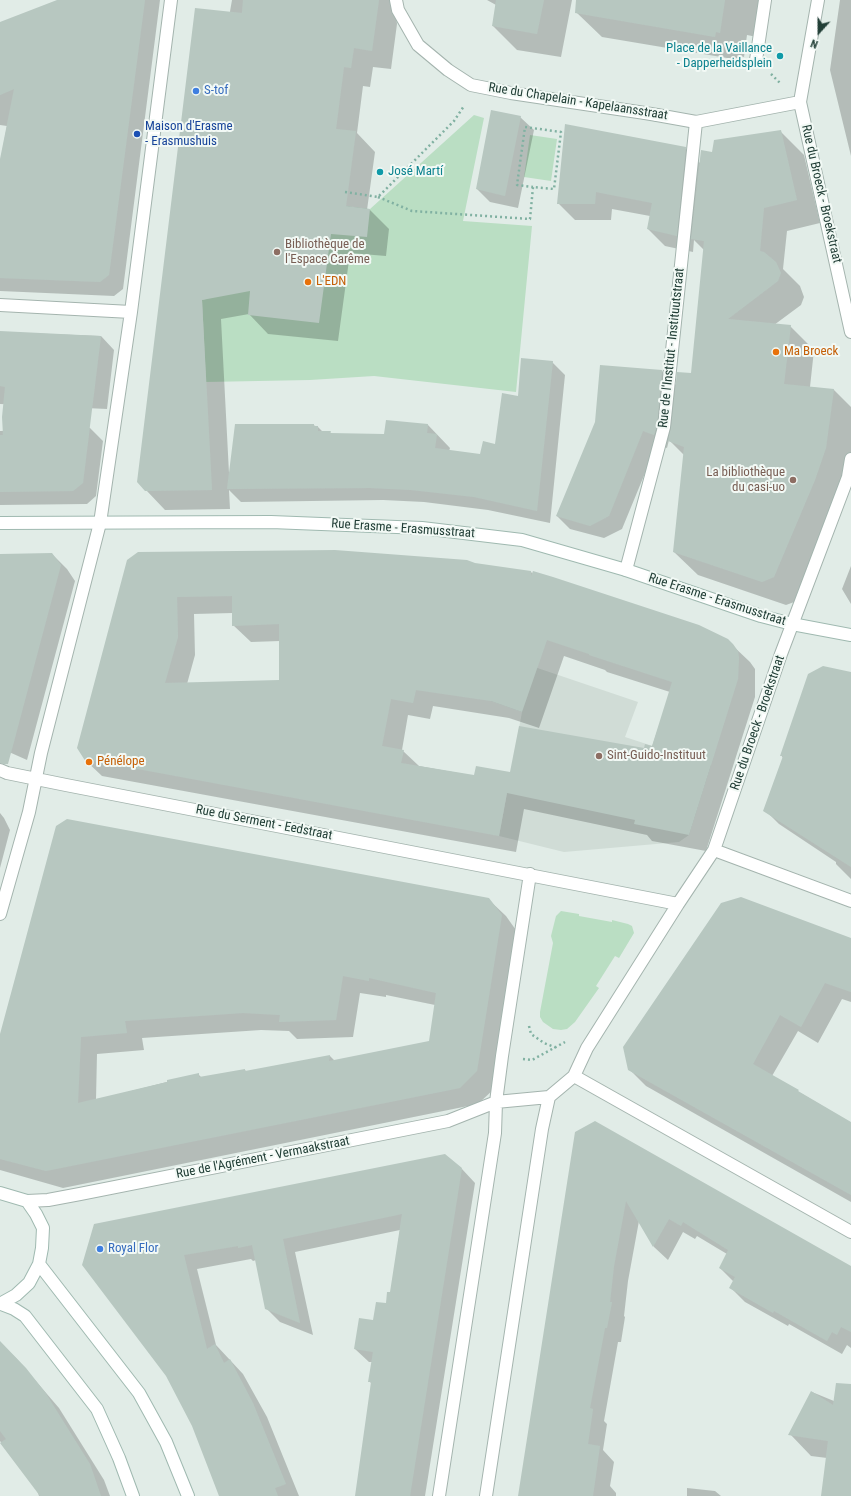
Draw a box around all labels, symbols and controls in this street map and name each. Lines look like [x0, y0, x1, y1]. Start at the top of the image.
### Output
north arrow [799, 12, 839, 52]
text: N [809, 36, 820, 51]
place label: Place de la Vaillance - Dapperheidsplein [666, 41, 772, 72]
marker: Place de la Vaillance - Dapperheidsplein [775, 51, 785, 61]
street label: Rue du Chapelain - Kapelaansstraat [487, 80, 669, 124]
place label: S-tof [204, 83, 228, 99]
marker: S-tof [191, 86, 201, 96]
place label: Maison d'Erasme - Erasmushuis [145, 119, 233, 150]
street label: Rue du Broeck - Broekstraat [797, 123, 845, 265]
marker: Maison d'Erasme - Erasmushuis [132, 129, 142, 139]
place label: José Martí [388, 164, 443, 180]
marker: José Martí [375, 167, 385, 177]
place label: Bibliothèque de l'Espace Carême [285, 237, 370, 268]
marker: Bibliothèque de l'Espace Carême [272, 247, 282, 257]
street label: Rue de l'Institut - Instituutstraat [656, 267, 688, 429]
place label: L'EDN [316, 274, 346, 290]
marker: L'EDN [303, 277, 313, 287]
place label: Ma Broeck [784, 344, 838, 360]
marker: Ma Broeck [771, 347, 781, 357]
place label: La bibliothèque du casi-uo [706, 465, 785, 496]
marker: La bibliothèque du casi-uo [788, 475, 798, 485]
street label: Rue Erasme - Erasmusstraat [331, 516, 475, 542]
street label: Rue Erasme - Erasmusstraat [646, 570, 788, 630]
street label: Rue du Broeck - Broekstraat [728, 653, 788, 793]
place label: Sint-Guido-Instituut [607, 748, 706, 764]
marker: Sint-Guido-Instituut [594, 751, 604, 761]
place label: Pénélope [97, 754, 145, 770]
marker: Pénélope [84, 757, 94, 767]
street label: Rue du Serment - Eedstraat [194, 802, 334, 844]
street label: Rue de l'Agrément - Vermaakstraat [175, 1134, 351, 1182]
place label: Royal Flor [108, 1241, 159, 1257]
marker: Royal Flor [95, 1244, 105, 1254]

